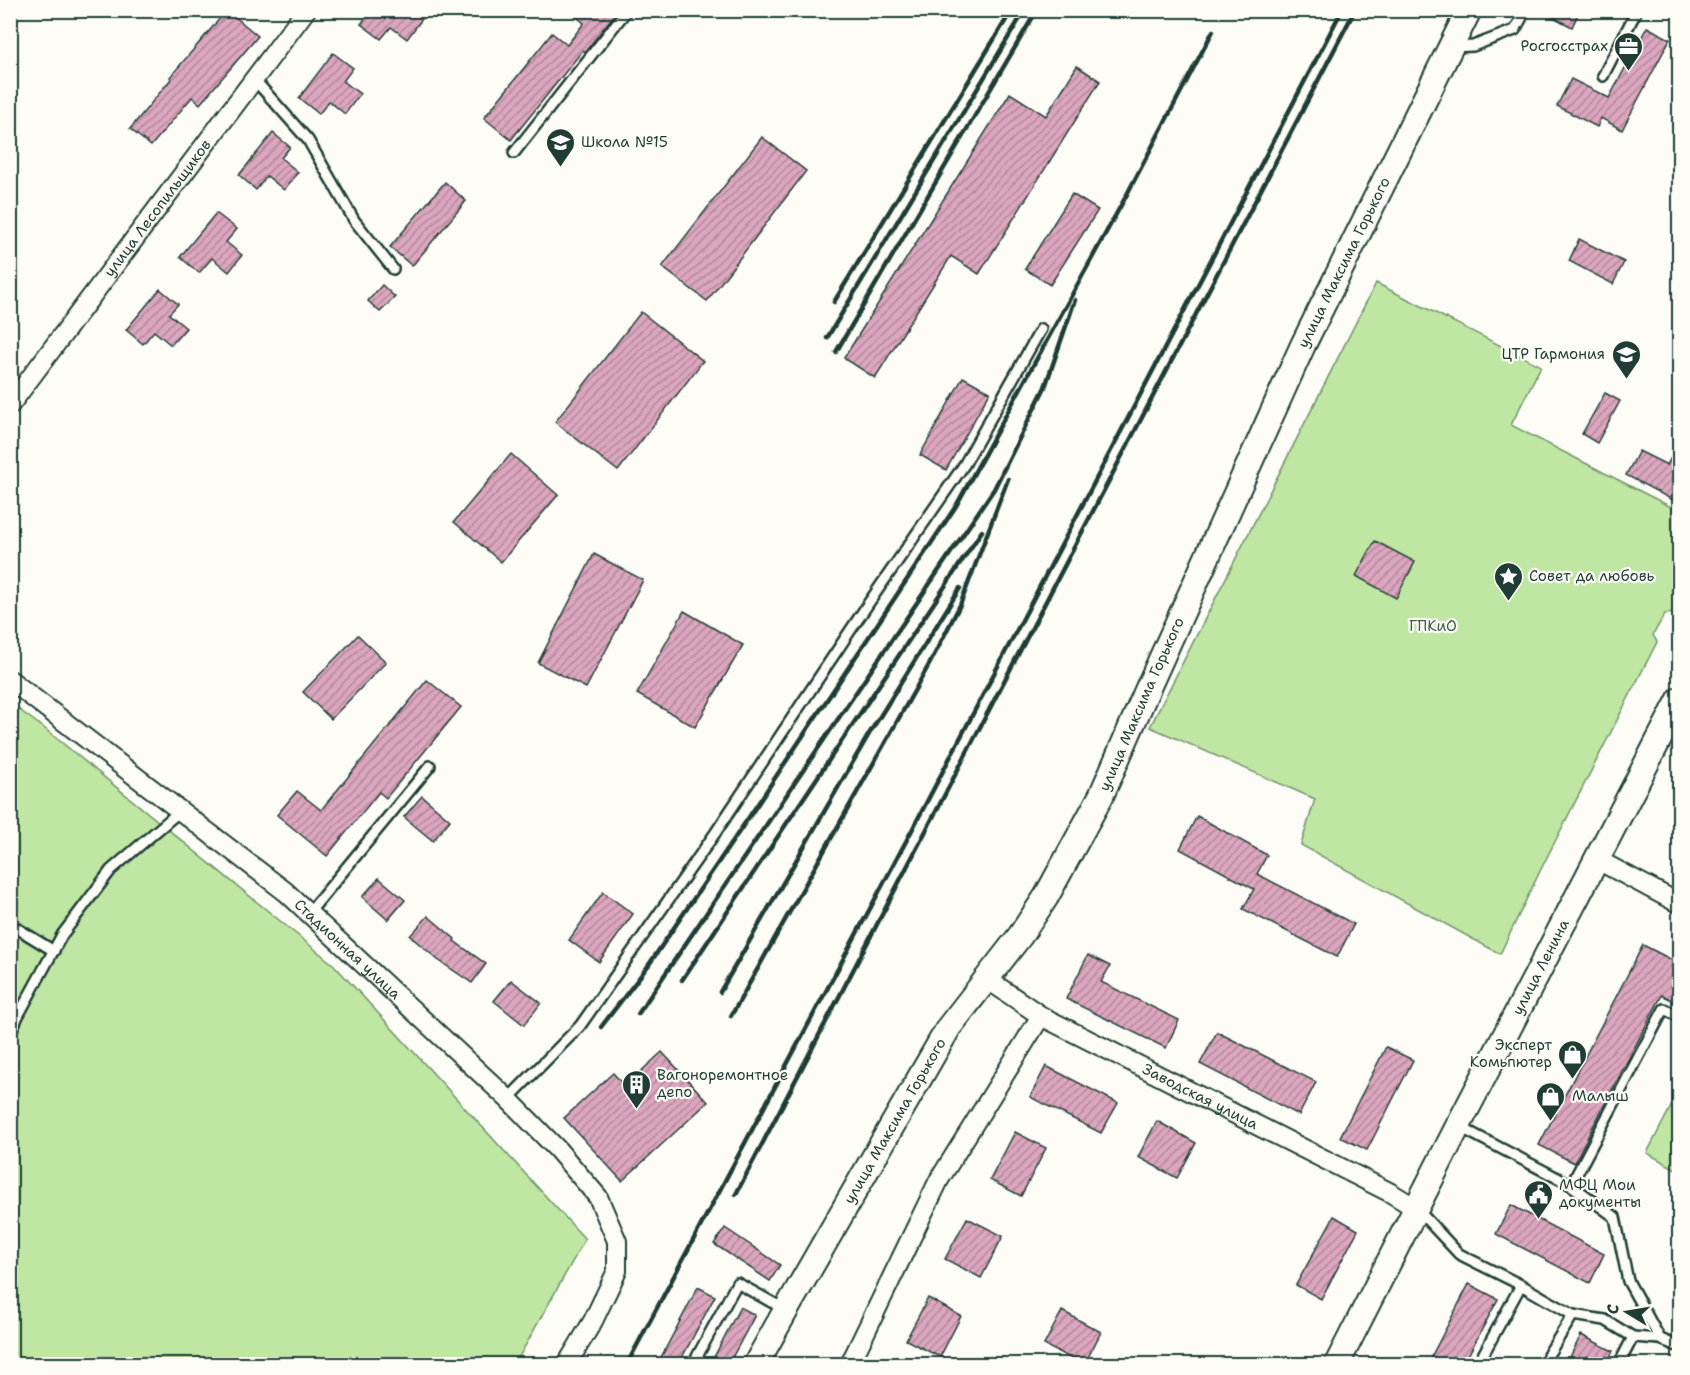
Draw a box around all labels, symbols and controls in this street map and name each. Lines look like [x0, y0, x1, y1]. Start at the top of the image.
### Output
office icon: Росгосстрах [1613, 30, 1645, 72]
place label: Росгосстрах [1521, 36, 1608, 56]
school or university icon: Школа №15 [544, 126, 576, 168]
place label: Школа №15 [581, 132, 668, 152]
street label: улица Лесопильщиков [99, 135, 216, 281]
street label: улица Максима Горького [1293, 174, 1395, 351]
school or university icon: ЦТР Гармония [1610, 338, 1642, 380]
place label: ЦТР Гармония [1501, 344, 1605, 364]
place icon: Совет да любовь [1492, 560, 1524, 602]
place label: Совет да любовь [1529, 566, 1655, 586]
street label: улица Максима Горького [1094, 614, 1189, 794]
park label: ГПКиО [1409, 616, 1457, 636]
street label: Стадионная улица [290, 895, 405, 1004]
street label: улица Ленина [1507, 915, 1574, 1019]
street label: улица Максима Горького [839, 1034, 951, 1207]
place label: Эксперт Комьпютер [1470, 1035, 1552, 1072]
shop icon: Эксперт Комьпютер [1557, 1038, 1589, 1080]
street label: Заводская улица [1139, 1059, 1262, 1134]
place label: Вагоноремонтное депо [657, 1065, 788, 1102]
building icon: Вагоноремонтное депо [620, 1068, 652, 1110]
shop icon: Малыш [1535, 1080, 1567, 1122]
place label: Малыш [1572, 1086, 1629, 1106]
place label: МФЦ Мои документы [1559, 1175, 1641, 1212]
public building icon: МФЦ Мои документы [1522, 1178, 1554, 1220]
north arrow [1597, 1282, 1657, 1342]
text: С [1602, 1302, 1624, 1316]

